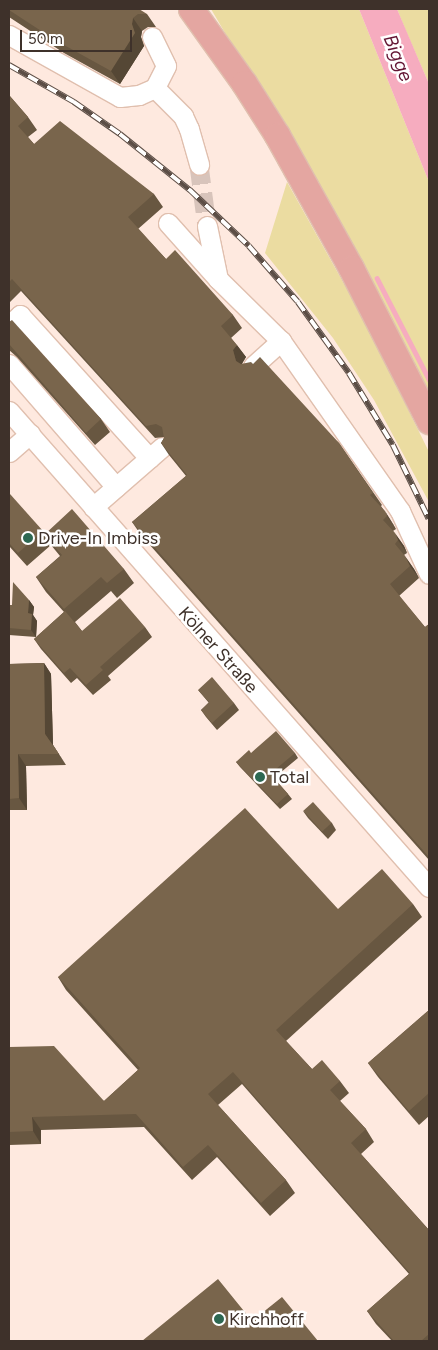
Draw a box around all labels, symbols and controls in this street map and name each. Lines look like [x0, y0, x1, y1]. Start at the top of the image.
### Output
scale bar [22, 20, 135, 52]
text: 50 m [28, 30, 63, 48]
water label: Bigge [378, 31, 418, 85]
place label: Drive-In Imbiss [38, 527, 158, 549]
marker: Drive-In Imbiss [22, 532, 34, 544]
street label: Kölner Straße [174, 602, 262, 698]
place label: Total [270, 766, 309, 788]
marker: Total [254, 771, 266, 783]
place label: Kirchhoff [229, 1308, 304, 1330]
marker: Kirchhoff [213, 1313, 225, 1325]

